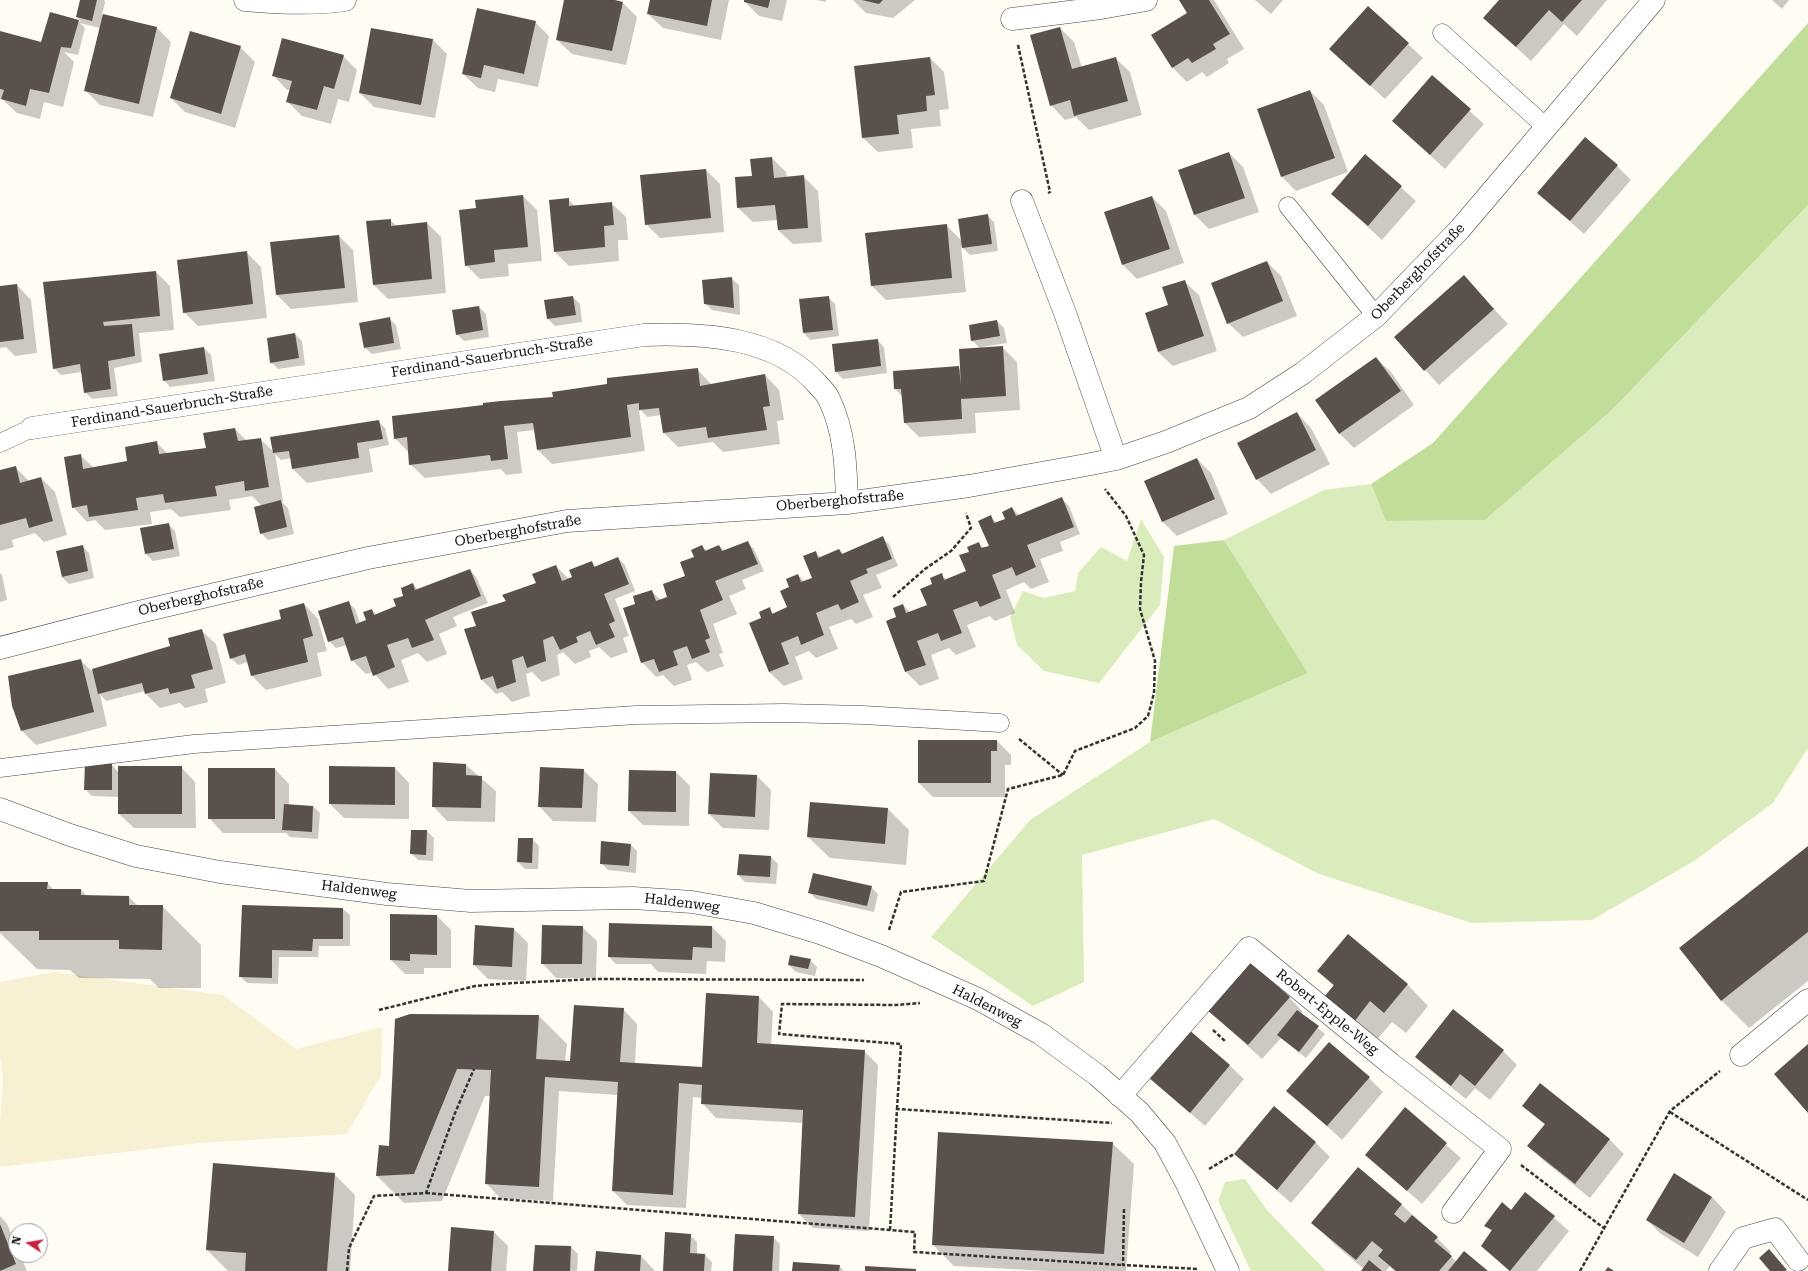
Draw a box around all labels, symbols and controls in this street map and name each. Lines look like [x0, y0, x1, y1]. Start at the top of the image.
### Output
street label: Oberberghofstraße [1367, 220, 1469, 324]
street label: Ferdinand-Sauerbruch-Straße [390, 333, 594, 381]
street label: Ferdinand-Sauerbruch-Straße [70, 383, 274, 431]
street label: Oberberghofstraße [775, 487, 905, 515]
street label: Oberberghofstraße [453, 512, 583, 550]
street label: Oberberghofstraße [137, 574, 265, 620]
street label: Haldenweg [320, 877, 398, 903]
street label: Haldenweg [643, 890, 721, 916]
street label: Robert-Epple-Weg [1273, 966, 1381, 1058]
street label: Haldenweg [949, 981, 1025, 1031]
north arrow [8, 1223, 48, 1263]
text: N [10, 1235, 24, 1246]

